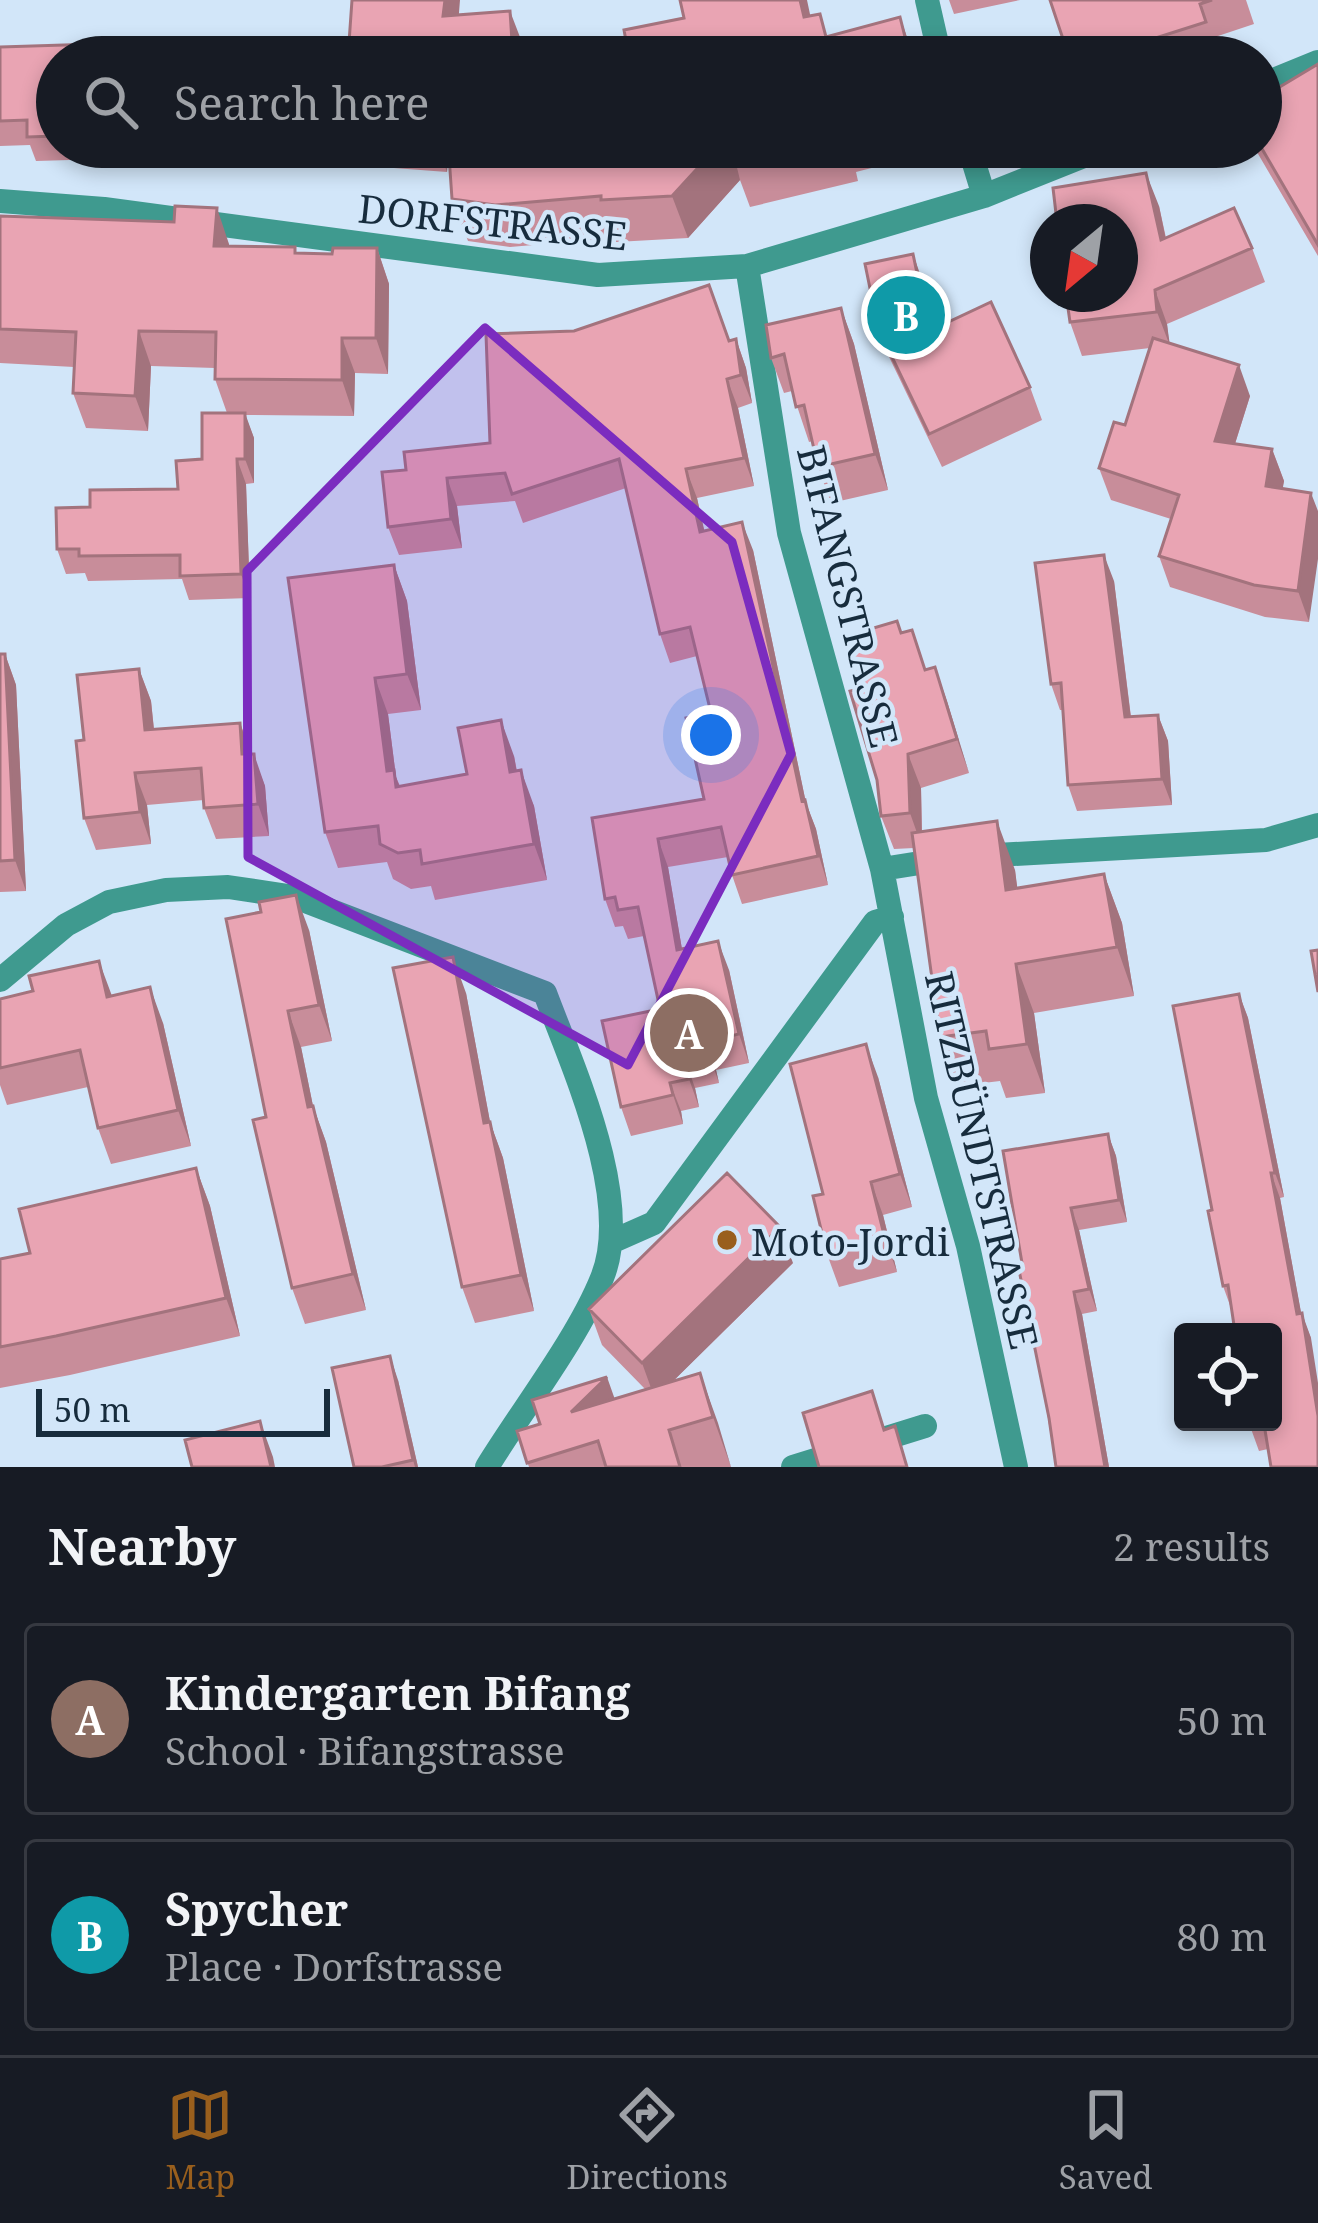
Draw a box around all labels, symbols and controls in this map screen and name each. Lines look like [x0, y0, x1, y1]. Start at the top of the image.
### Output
search box [36, 36, 1282, 168]
icon: search [78, 69, 144, 135]
text: Search here [174, 72, 429, 133]
street label: DORFSTRASSE [356, 181, 630, 261]
north arrow [1030, 204, 1138, 312]
pin: B [867, 270, 945, 360]
street label: BIFANGSTRASSE [786, 440, 912, 752]
your location [681, 705, 741, 765]
street label: RITZBÜNDTSTRASSE [914, 966, 1052, 1354]
pin: A [650, 988, 728, 1078]
place label: Moto-Jordi [751, 1214, 950, 1267]
marker: Moto-Jordi [714, 1227, 740, 1253]
map controls [1174, 1323, 1282, 1431]
button: locate [1174, 1323, 1282, 1431]
scale bar [36, 1383, 330, 1436]
text: 50 m [54, 1387, 131, 1432]
text: Nearby [48, 1510, 236, 1580]
text: 2 results [1113, 1519, 1270, 1572]
text: Kindergarten Bifang [165, 1662, 630, 1723]
text: A [75, 1693, 105, 1746]
text: 50 m [1176, 1693, 1267, 1746]
text: School · Bifangstrasse [165, 1723, 565, 1776]
text: Spycher [165, 1878, 348, 1939]
text: B [77, 1909, 103, 1962]
text: 80 m [1176, 1909, 1267, 1962]
text: Place · Dorfstrasse [165, 1939, 503, 1992]
tab: Map [166, 2082, 235, 2199]
tab: Directions [566, 2082, 728, 2199]
tab: Saved [1059, 2082, 1152, 2199]

